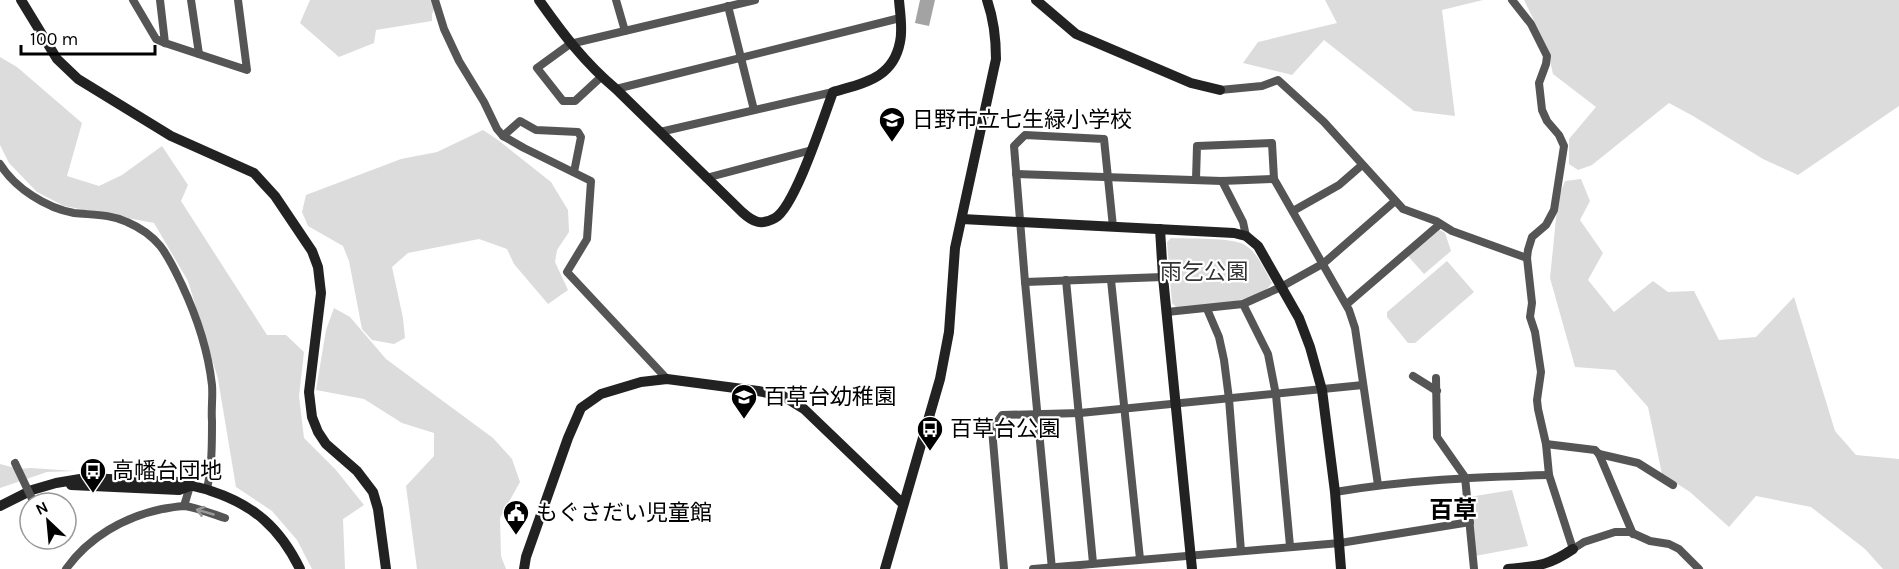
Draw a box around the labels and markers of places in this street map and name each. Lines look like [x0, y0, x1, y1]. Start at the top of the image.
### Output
school or university icon: 日野市立七生緑小学校 [877, 105, 907, 143]
place label: 日野市立七生緑小学校 [912, 107, 1132, 133]
school or university icon: 百草台幼稚園 [729, 382, 759, 420]
place label: 百草台幼稚園 [764, 384, 896, 410]
bus stop icon: 百草台公園 [915, 414, 945, 452]
place label: 百草台公園 [950, 416, 1060, 442]
bus stop icon: 高幡台団地 [78, 456, 108, 494]
place label: 高幡台団地 [112, 458, 222, 484]
public building icon: もぐさだい児童館 [501, 498, 531, 536]
place label: もぐさだい児童館 [536, 500, 712, 526]

